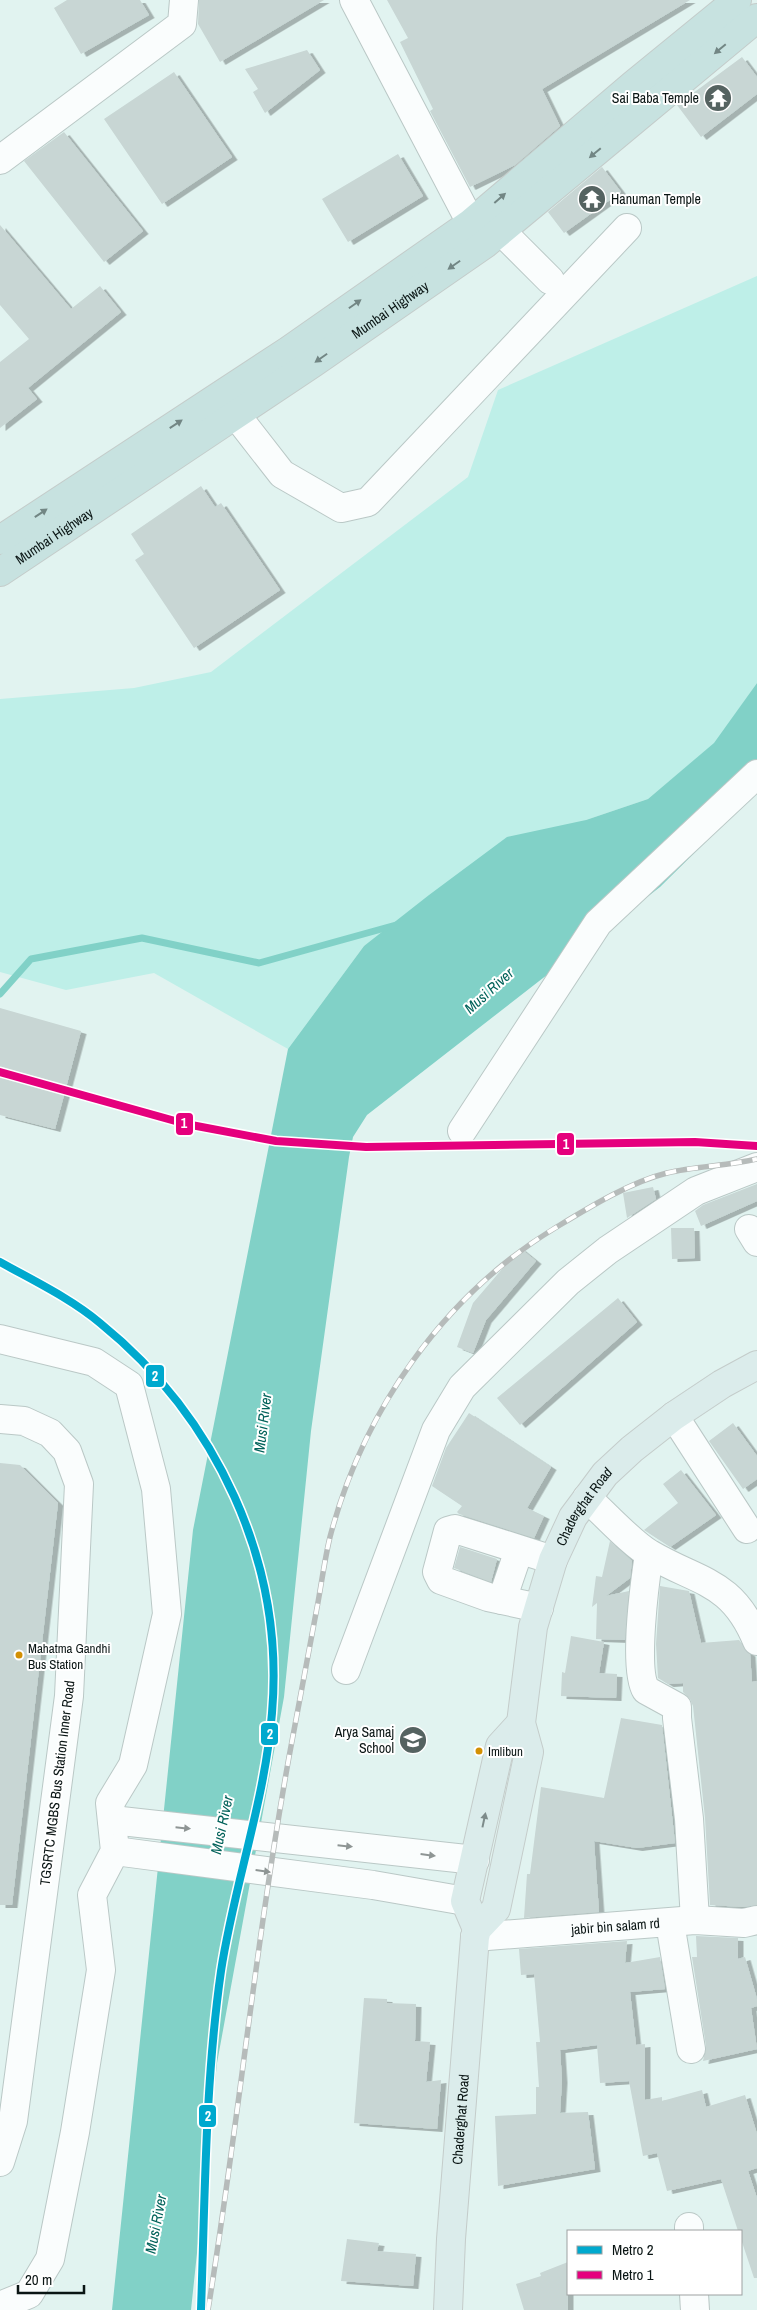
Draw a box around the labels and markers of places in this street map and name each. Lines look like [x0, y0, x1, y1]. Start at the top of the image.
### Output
temple icon: Sai Baba Temple [703, 83, 733, 113]
place label: Sai Baba Temple [612, 89, 699, 107]
temple icon: Hanuman Temple [577, 184, 607, 214]
place label: Hanuman Temple [611, 190, 701, 208]
place label: Mahatma Gandhi Bus Station [28, 1640, 110, 1673]
marker: Mahatma Gandhi Bus Station [14, 1650, 24, 1660]
place label: Arya Samaj School [334, 1723, 394, 1757]
school or university icon: Arya Samaj School [398, 1725, 428, 1755]
place label: Imlibun [488, 1743, 523, 1760]
marker: Imlibun [474, 1746, 484, 1756]

